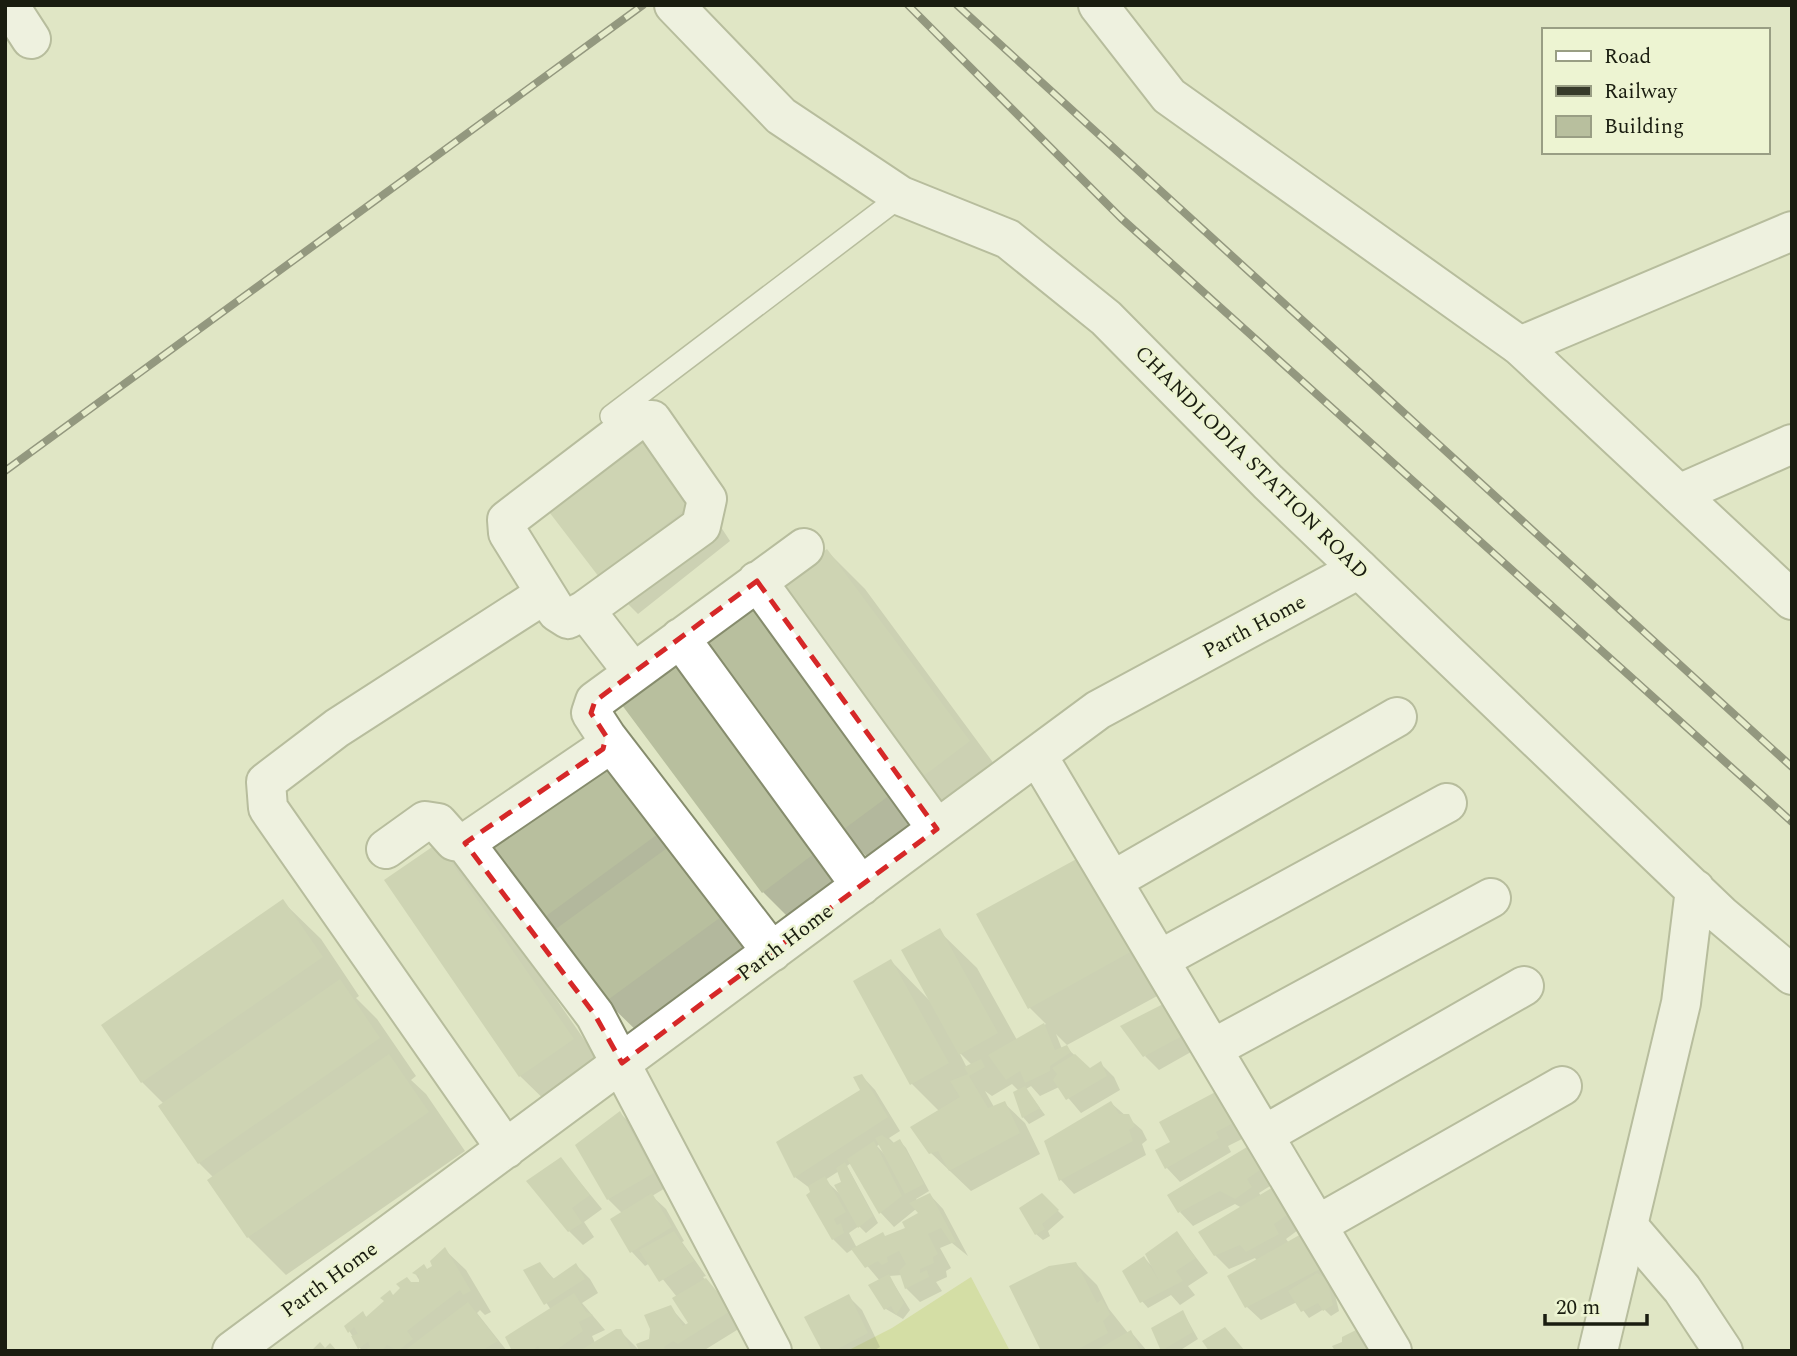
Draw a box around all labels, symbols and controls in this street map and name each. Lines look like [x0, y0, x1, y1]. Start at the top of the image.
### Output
legend [1542, 28, 1769, 154]
text: Road [1604, 41, 1651, 73]
text: Railway [1604, 76, 1678, 108]
text: Building [1604, 111, 1684, 143]
street label: CHANDLODIA STATION ROAD [1127, 338, 1376, 587]
street label: Parth Home [1197, 586, 1312, 668]
street label: Parth Home [731, 896, 840, 990]
street label: Parth Home [274, 1234, 385, 1326]
scale bar [1545, 1282, 1646, 1326]
text: 20 m [1556, 1292, 1600, 1324]

